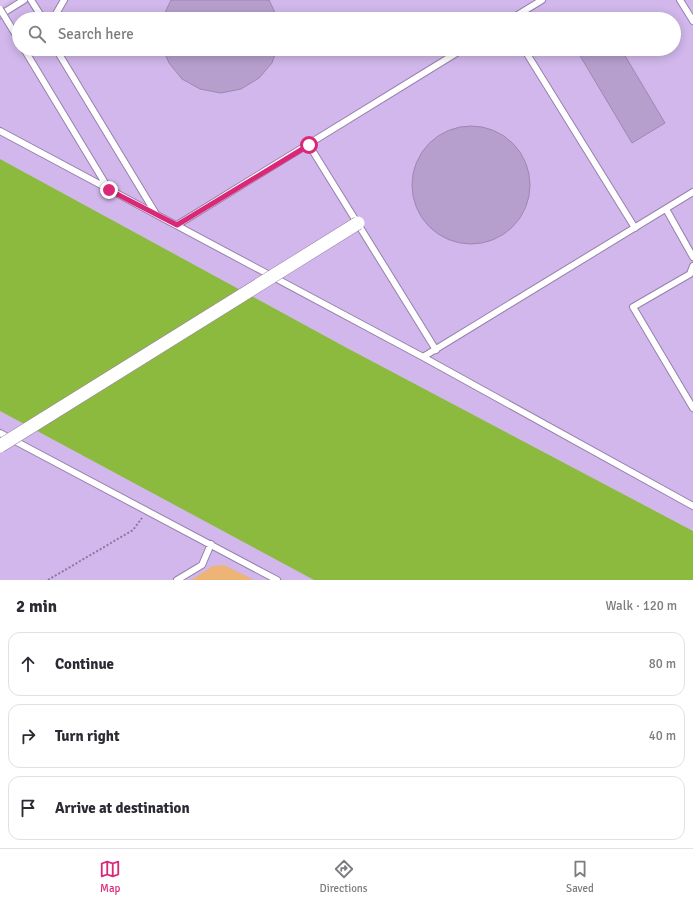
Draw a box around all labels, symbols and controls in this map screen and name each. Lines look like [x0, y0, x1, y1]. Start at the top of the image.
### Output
search box [12, 12, 681, 56]
icon: search [26, 23, 48, 45]
text: Search here [58, 25, 134, 43]
route start [300, 136, 318, 154]
route end [100, 181, 118, 199]
text: 2 min [16, 596, 57, 617]
text: Walk · 120 m [606, 598, 677, 614]
icon: ahead [17, 653, 39, 675]
text: Continue [55, 655, 114, 673]
text: 80 m [649, 656, 676, 672]
icon: right [17, 725, 39, 747]
text: Turn right [55, 727, 120, 745]
text: 40 m [649, 728, 676, 744]
icon: arrive [17, 797, 39, 819]
text: Arrive at destination [55, 799, 190, 817]
tab: Map [99, 858, 121, 895]
tab: Directions [320, 858, 368, 895]
tab: Saved [566, 858, 594, 895]

